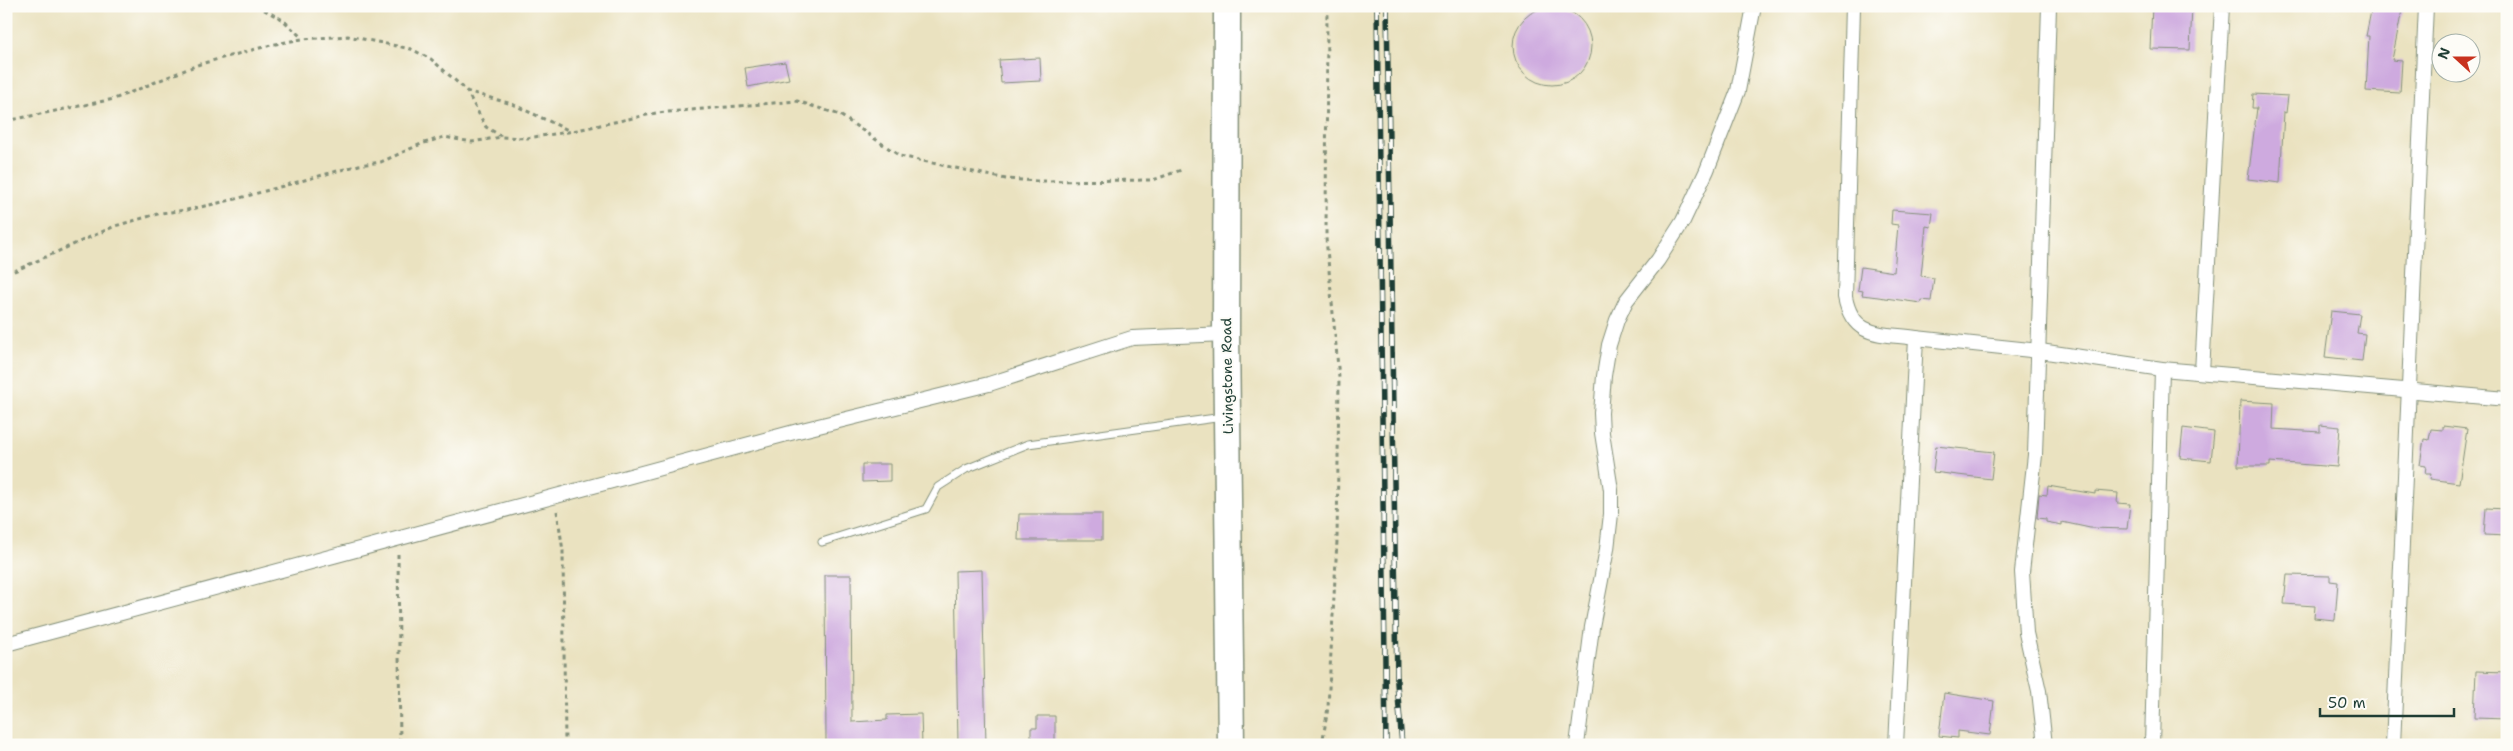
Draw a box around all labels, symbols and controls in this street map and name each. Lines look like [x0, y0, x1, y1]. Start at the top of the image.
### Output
north arrow [2430, 32, 2480, 82]
text: N [2433, 45, 2454, 62]
street label: Livingstone Road [1217, 317, 1237, 434]
scale bar [2320, 686, 2454, 718]
text: 50 m [2328, 693, 2366, 713]

